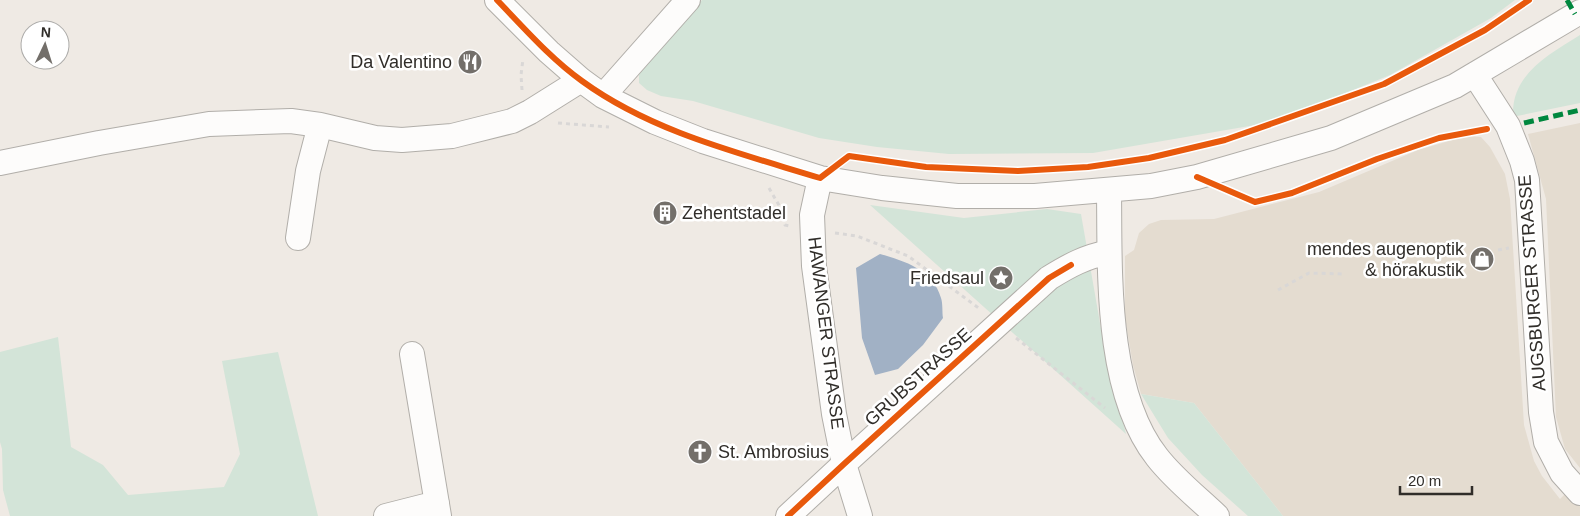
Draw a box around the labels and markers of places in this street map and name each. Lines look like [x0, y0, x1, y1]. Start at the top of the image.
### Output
restaurant icon: Da Valentino [457, 49, 483, 75]
place label: Da Valentino [350, 52, 452, 72]
building icon: Zehentstadel [652, 200, 678, 226]
place label: Zehentstadel [682, 203, 786, 223]
place label: mendes augenoptik & hörakustik [1307, 239, 1465, 280]
shop icon: mendes augenoptik & hörakustik [1469, 246, 1495, 272]
place icon: Friedsaul [988, 265, 1014, 291]
place label: Friedsaul [910, 268, 984, 288]
church icon: St. Ambrosius [687, 439, 713, 465]
place label: St. Ambrosius [718, 442, 829, 462]

